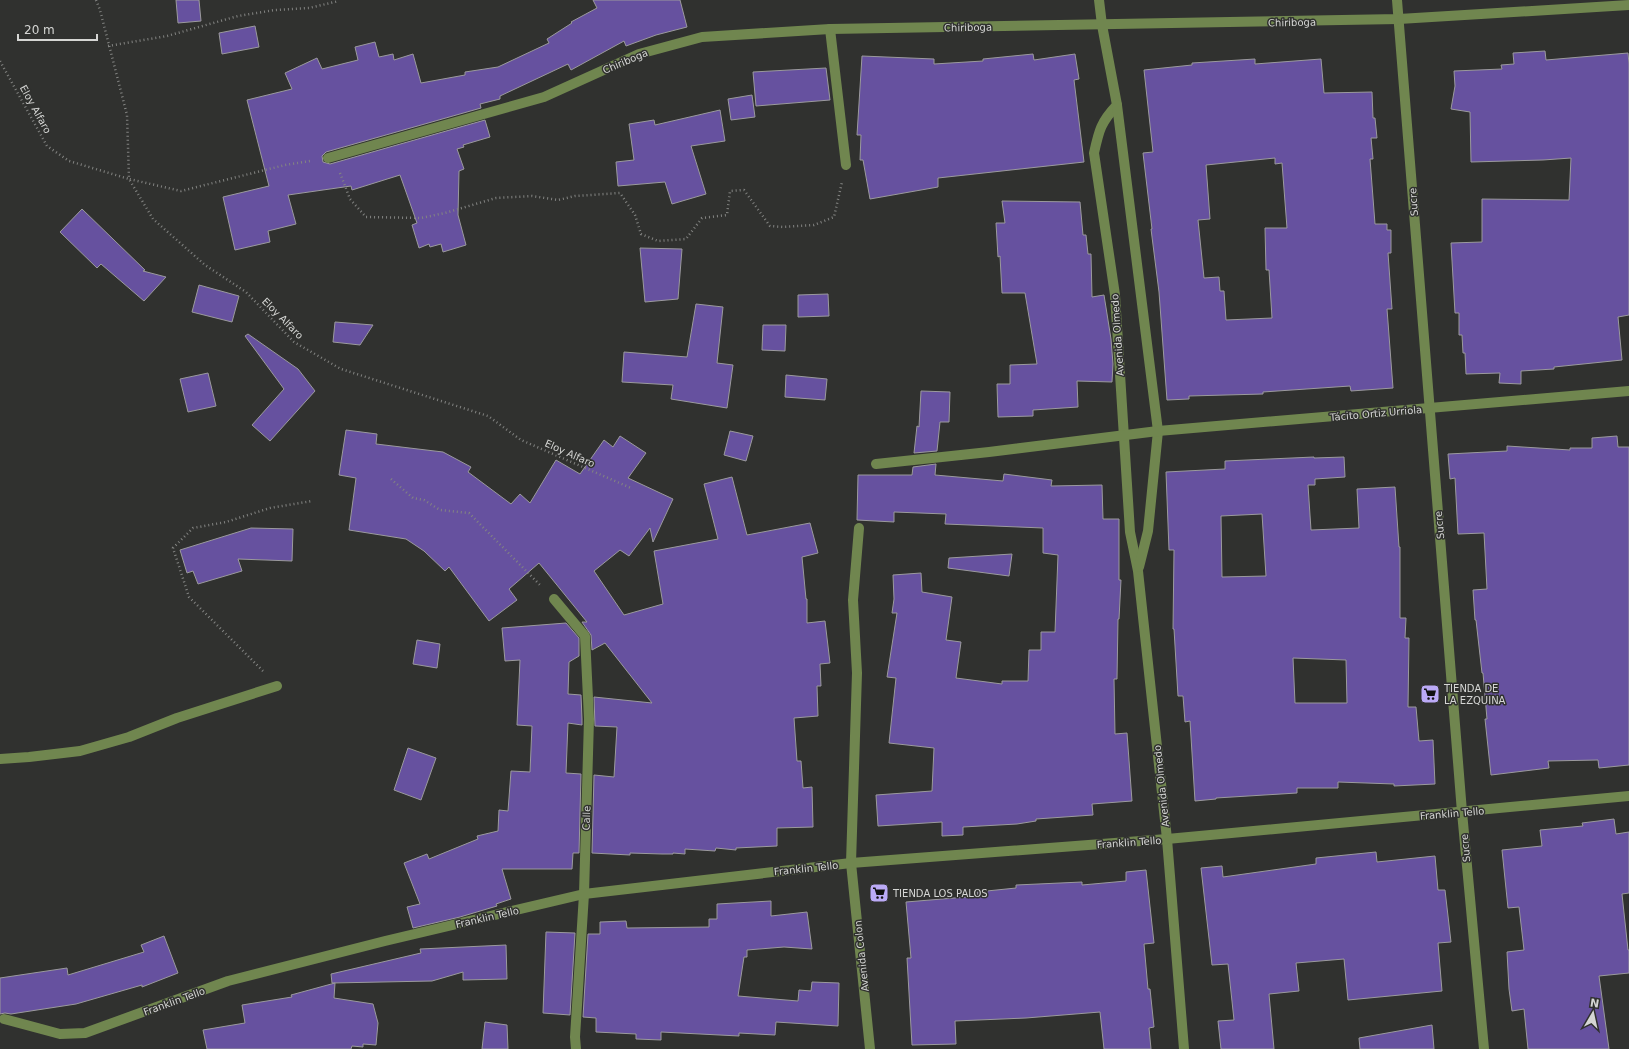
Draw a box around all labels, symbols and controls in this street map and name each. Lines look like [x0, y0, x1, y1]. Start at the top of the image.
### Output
scale bar [18, 16, 97, 42]
street label: Chiriboga [1268, 17, 1316, 28]
street label: Chiriboga [944, 22, 992, 33]
text: 20 m [24, 23, 55, 37]
street label: Chiriboga [601, 47, 649, 76]
street label: Eloy Alfaro [18, 83, 53, 135]
street label: Sucre [1407, 187, 1420, 216]
street label: Avenida Olmedo [1109, 294, 1126, 376]
street label: Eloy Alfaro [260, 296, 305, 341]
street label: Tácito Ortiz Urriola [1329, 404, 1423, 423]
street label: Eloy Alfaro [543, 438, 597, 469]
street label: Sucre [1433, 510, 1446, 539]
supermarket icon: TIENDA DE LA EZQUINA [1419, 683, 1441, 705]
place label: TIENDA DE LA EZQUINA [1443, 683, 1506, 706]
street label: Avenida Olmedo [1152, 745, 1171, 827]
street label: Calle [581, 805, 592, 831]
street label: Franklin Tello [1419, 805, 1485, 822]
street label: Sucre [1459, 833, 1472, 862]
street label: Franklin Tello [1096, 835, 1162, 850]
street label: Franklin Tello [773, 860, 839, 877]
supermarket icon: TIENDA LOS PALOS [868, 882, 890, 904]
place label: TIENDA LOS PALOS [892, 888, 988, 899]
street label: Franklin Tello [454, 905, 520, 930]
street label: Avenida Colon [852, 920, 871, 992]
street label: Franklin Tello [142, 985, 206, 1018]
north arrow [1573, 993, 1613, 1033]
text: N [1589, 996, 1600, 1011]

